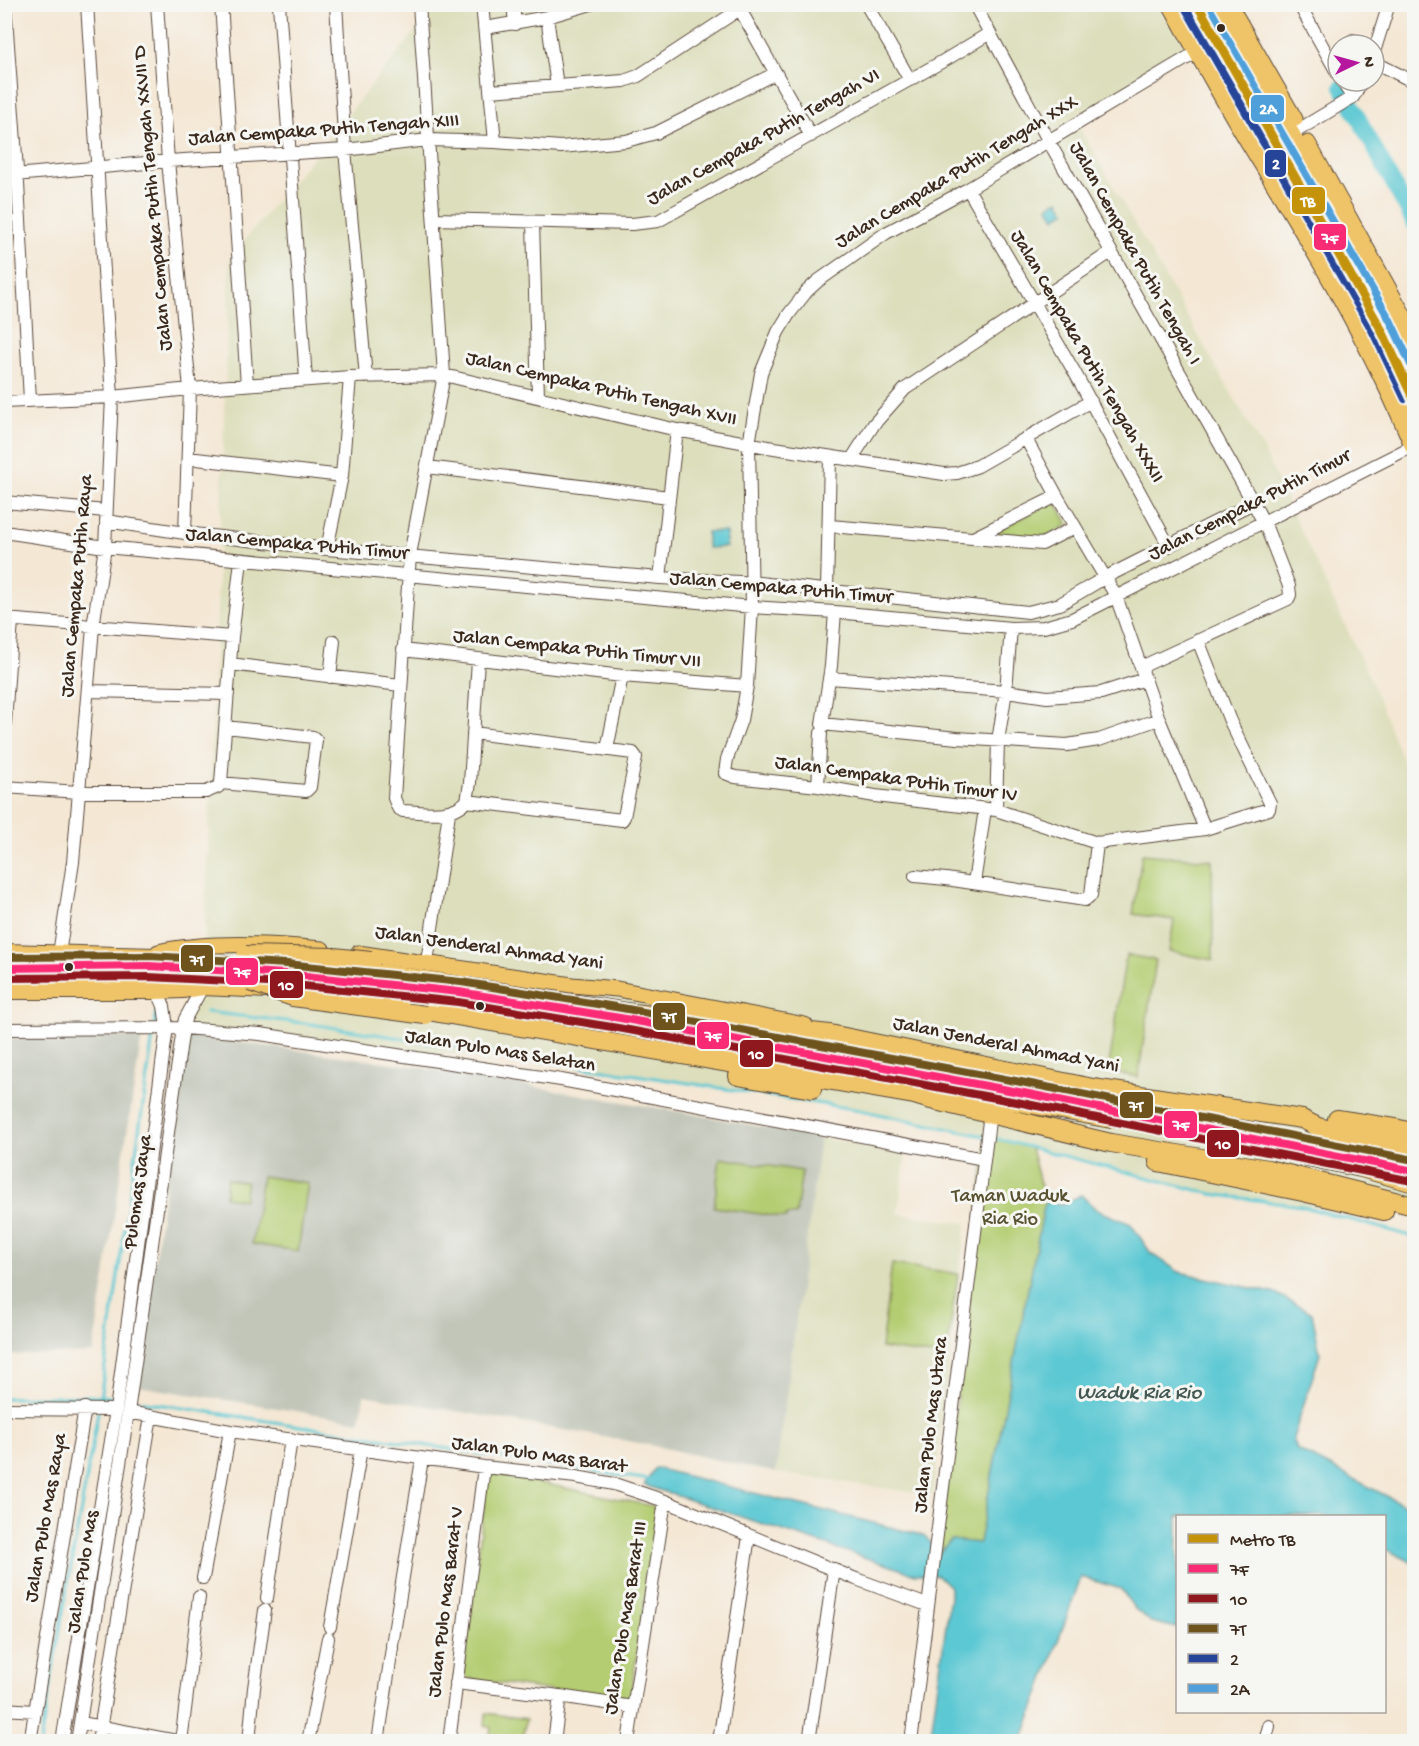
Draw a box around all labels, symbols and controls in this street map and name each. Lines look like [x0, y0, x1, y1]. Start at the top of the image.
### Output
unlabelled marker [1215, 22, 1227, 34]
north arrow [1326, 33, 1386, 93]
street label: Jalan Cempaka Putih Tengah XXVII D [129, 44, 179, 351]
text: N [1358, 56, 1377, 69]
street label: Jalan Cempaka Putih Tengah VI [644, 64, 884, 212]
street label: Jalan Cempaka Putih Tengah XXX [832, 91, 1083, 254]
line badge: 2A [1250, 94, 1285, 123]
text: 2A [1259, 102, 1278, 121]
street label: Jalan Cempaka Putih Tengah XIII [188, 110, 460, 152]
street label: Jalan Cempaka Putih Tengah I [1063, 139, 1205, 369]
line badge: 2 [1264, 149, 1287, 178]
text: 2 [1272, 157, 1280, 176]
line badge: TB [1291, 186, 1326, 215]
text: TB [1299, 194, 1316, 213]
line badge: 7F [1313, 223, 1347, 251]
street label: Jalan Cempaka Putih Tengah XXXII [1004, 227, 1168, 487]
text: 7F [1321, 231, 1340, 250]
street label: Jalan Cempaka Putih Tengah XVII [463, 348, 739, 432]
street label: Jalan Cempaka Putih Timur [1145, 444, 1357, 567]
street label: Jalan Cempaka Putih Raya [57, 473, 99, 698]
street label: Jalan Cempaka Putih Timur [185, 524, 411, 566]
street label: Jalan Cempaka Putih Timur [669, 568, 895, 610]
street label: Jalan Cempaka Putih Timur VII [452, 626, 702, 674]
street label: Jalan Cempaka Putih Timur IV [773, 752, 1019, 808]
street label: Jalan Jenderal Ahmad Yani [374, 922, 604, 976]
line badge: 7T [180, 944, 214, 973]
text: 7T [189, 953, 206, 972]
line badge: 7F [225, 957, 259, 986]
unlabelled marker [63, 961, 75, 973]
text: 7F [233, 965, 252, 984]
line badge: 10 [269, 970, 304, 999]
text: 10 [277, 978, 294, 997]
unlabelled marker [474, 1000, 486, 1012]
line badge: 7T [652, 1002, 686, 1031]
text: 7T [661, 1010, 678, 1029]
street label: Jalan Jenderal Ahmad Yani [891, 1013, 1121, 1079]
line badge: 7F [696, 1021, 730, 1050]
street label: Jalan Pulo Mas Selatan [403, 1026, 597, 1078]
text: 7F [704, 1029, 723, 1048]
line badge: 10 [739, 1039, 774, 1068]
text: 10 [747, 1047, 764, 1066]
line badge: 7T [1119, 1091, 1154, 1119]
text: 7T [1128, 1099, 1145, 1118]
line badge: 7F [1163, 1110, 1198, 1139]
text: 7F [1172, 1118, 1191, 1137]
line badge: 10 [1206, 1129, 1240, 1158]
street label: Pulomas Jaya [119, 1132, 159, 1252]
text: 10 [1214, 1137, 1231, 1156]
park label: Taman Waduk Ria Rio [951, 1186, 1070, 1232]
street label: Jalan Pulo Mas Utara [910, 1335, 954, 1514]
water label: Waduk Ria Rio [1077, 1382, 1202, 1407]
street label: Jalan Pulo Mas Raya [21, 1431, 73, 1604]
street label: Jalan Pulo Mas Barat [450, 1432, 630, 1480]
street label: Jalan Pulo Mas Barat V [424, 1505, 470, 1699]
street label: Jalan Pulo Mas [63, 1508, 105, 1635]
legend [1176, 1515, 1386, 1713]
street label: Jalan Pulo Mas Barat III [600, 1520, 654, 1716]
text: Metro TB [1230, 1531, 1296, 1552]
text: 7F [1229, 1561, 1249, 1582]
text: 10 [1229, 1591, 1248, 1612]
text: 7T [1229, 1621, 1247, 1642]
text: 2 [1230, 1651, 1239, 1672]
text: 2A [1230, 1681, 1251, 1702]

